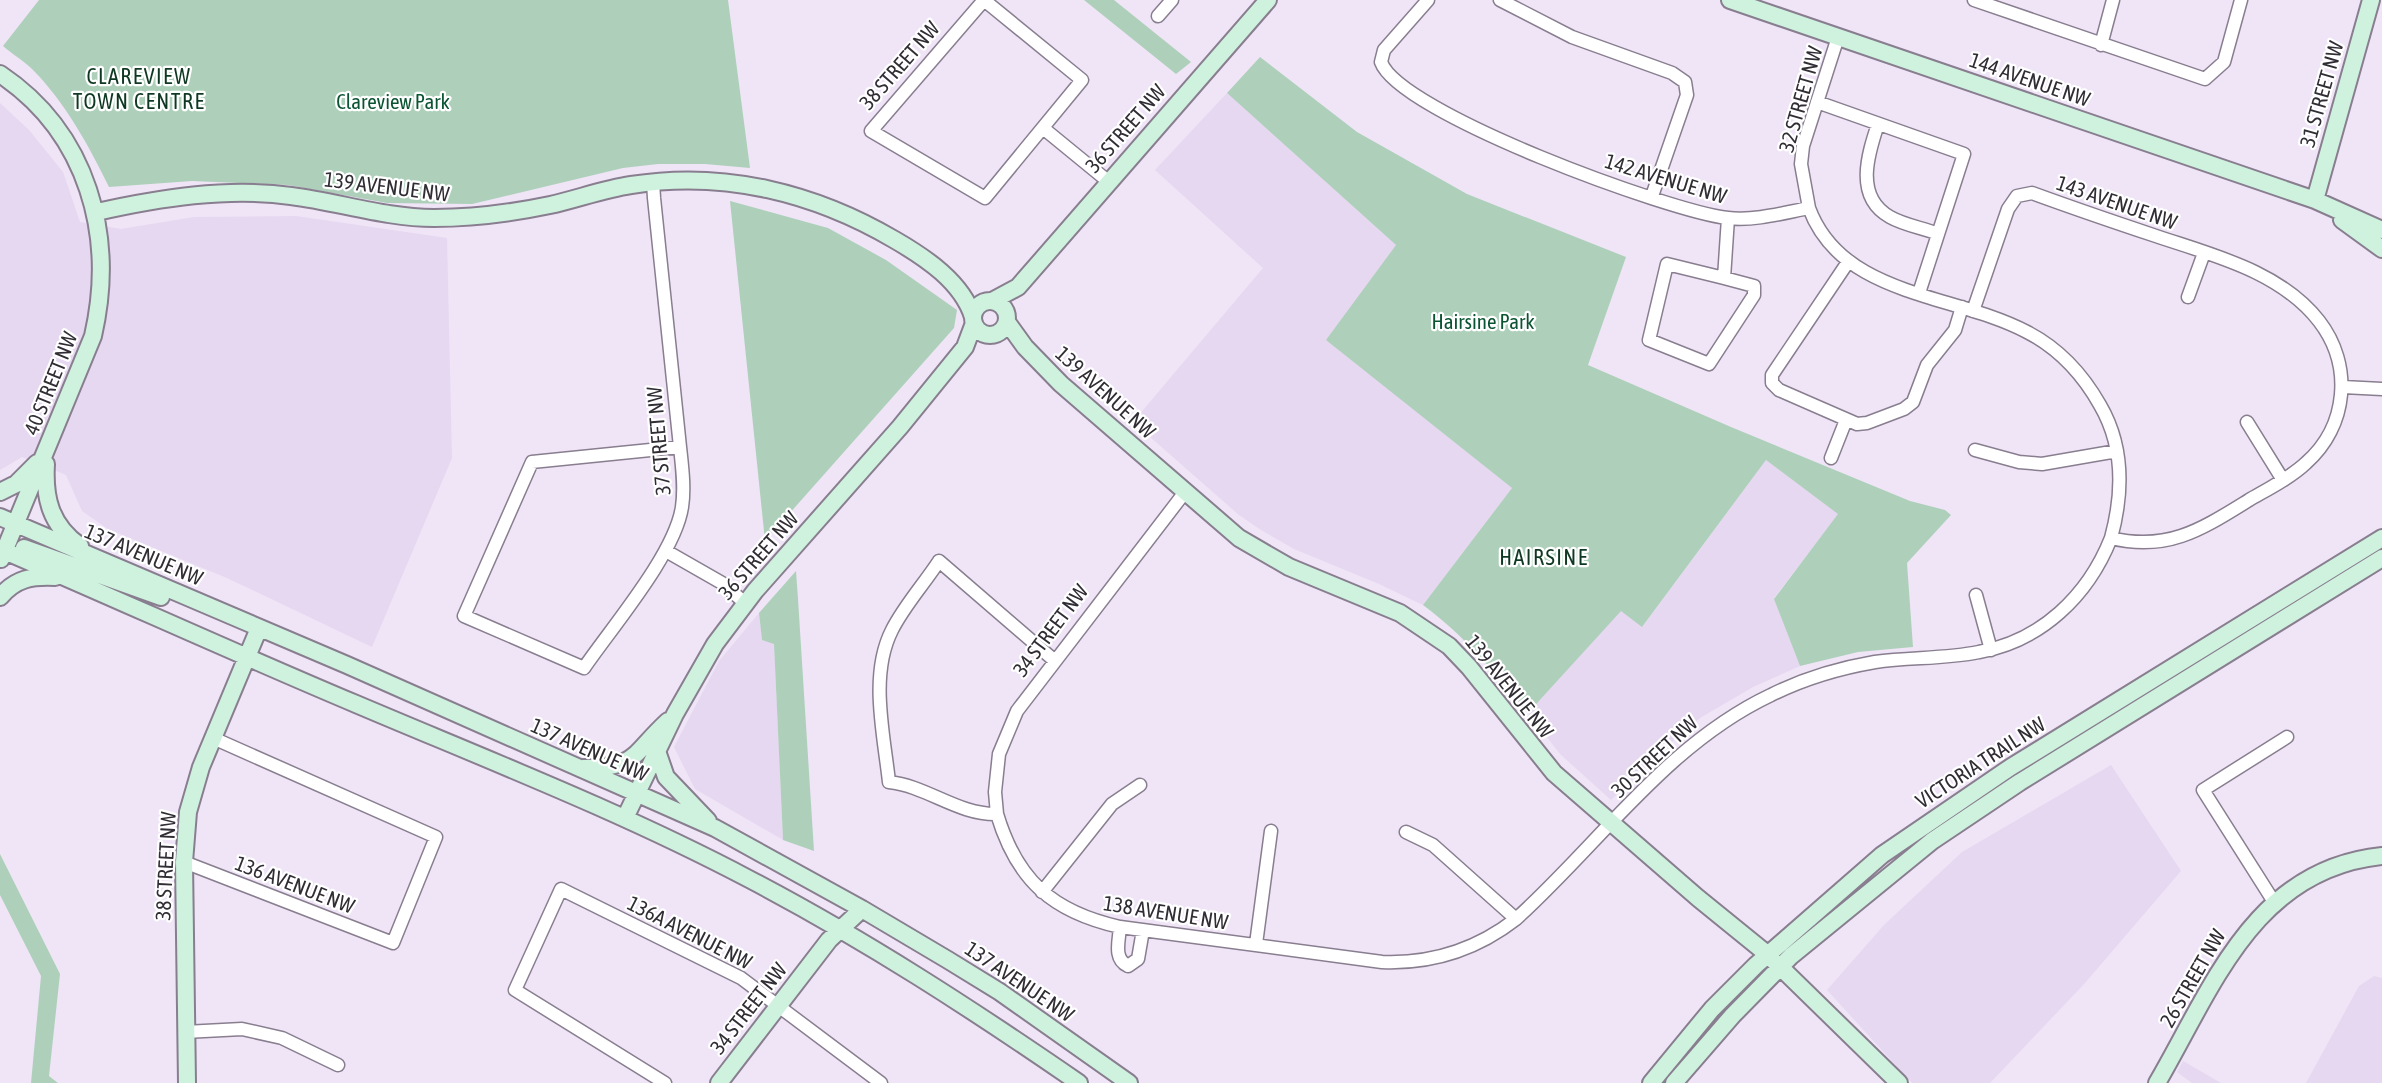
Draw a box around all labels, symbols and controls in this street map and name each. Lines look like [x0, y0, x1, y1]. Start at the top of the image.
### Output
street label: 38 STREET NW [854, 16, 944, 114]
street label: 31 STREET NW [2294, 38, 2348, 150]
street label: 32 STREET NW [1773, 43, 1827, 155]
street label: 144 AVENUE NW [1967, 47, 2094, 111]
district label: CLAREVIEW TOWN CENTRE [73, 63, 205, 114]
street label: 36 STREET NW [1080, 79, 1170, 177]
park label: Clareview Park [336, 89, 450, 113]
street label: 142 AVENUE NW [1602, 148, 1730, 208]
street label: 139 AVENUE NW [323, 166, 452, 206]
street label: 143 AVENUE NW [2054, 170, 2181, 234]
park label: Hairsine Park [1432, 309, 1534, 333]
street label: 40 STREET NW [19, 327, 82, 438]
street label: 139 AVENUE NW [1051, 341, 1161, 444]
street label: 37 STREET NW [641, 385, 675, 496]
street label: 36 STREET NW [713, 506, 803, 604]
street label: 137 AVENUE NW [81, 518, 207, 590]
district label: HAIRSINE [1499, 544, 1589, 570]
street label: 34 STREET NW [1008, 579, 1093, 681]
street label: 139 AVENUE NW [1461, 630, 1559, 743]
street label: 30 STREET NW [1606, 710, 1703, 802]
street label: VICTORIA TRAIL NW [1911, 711, 2050, 813]
street label: 137 AVENUE NW [528, 712, 653, 786]
street label: 38 STREET NW [150, 810, 180, 921]
street label: 136 AVENUE NW [232, 850, 359, 918]
street label: 136A AVENUE NW [624, 890, 757, 974]
street label: 138 AVENUE NW [1102, 890, 1231, 934]
street label: 26 STREET NW [2154, 924, 2230, 1031]
street label: 137 AVENUE NW [961, 936, 1080, 1027]
street label: 34 STREET NW [705, 957, 791, 1058]

